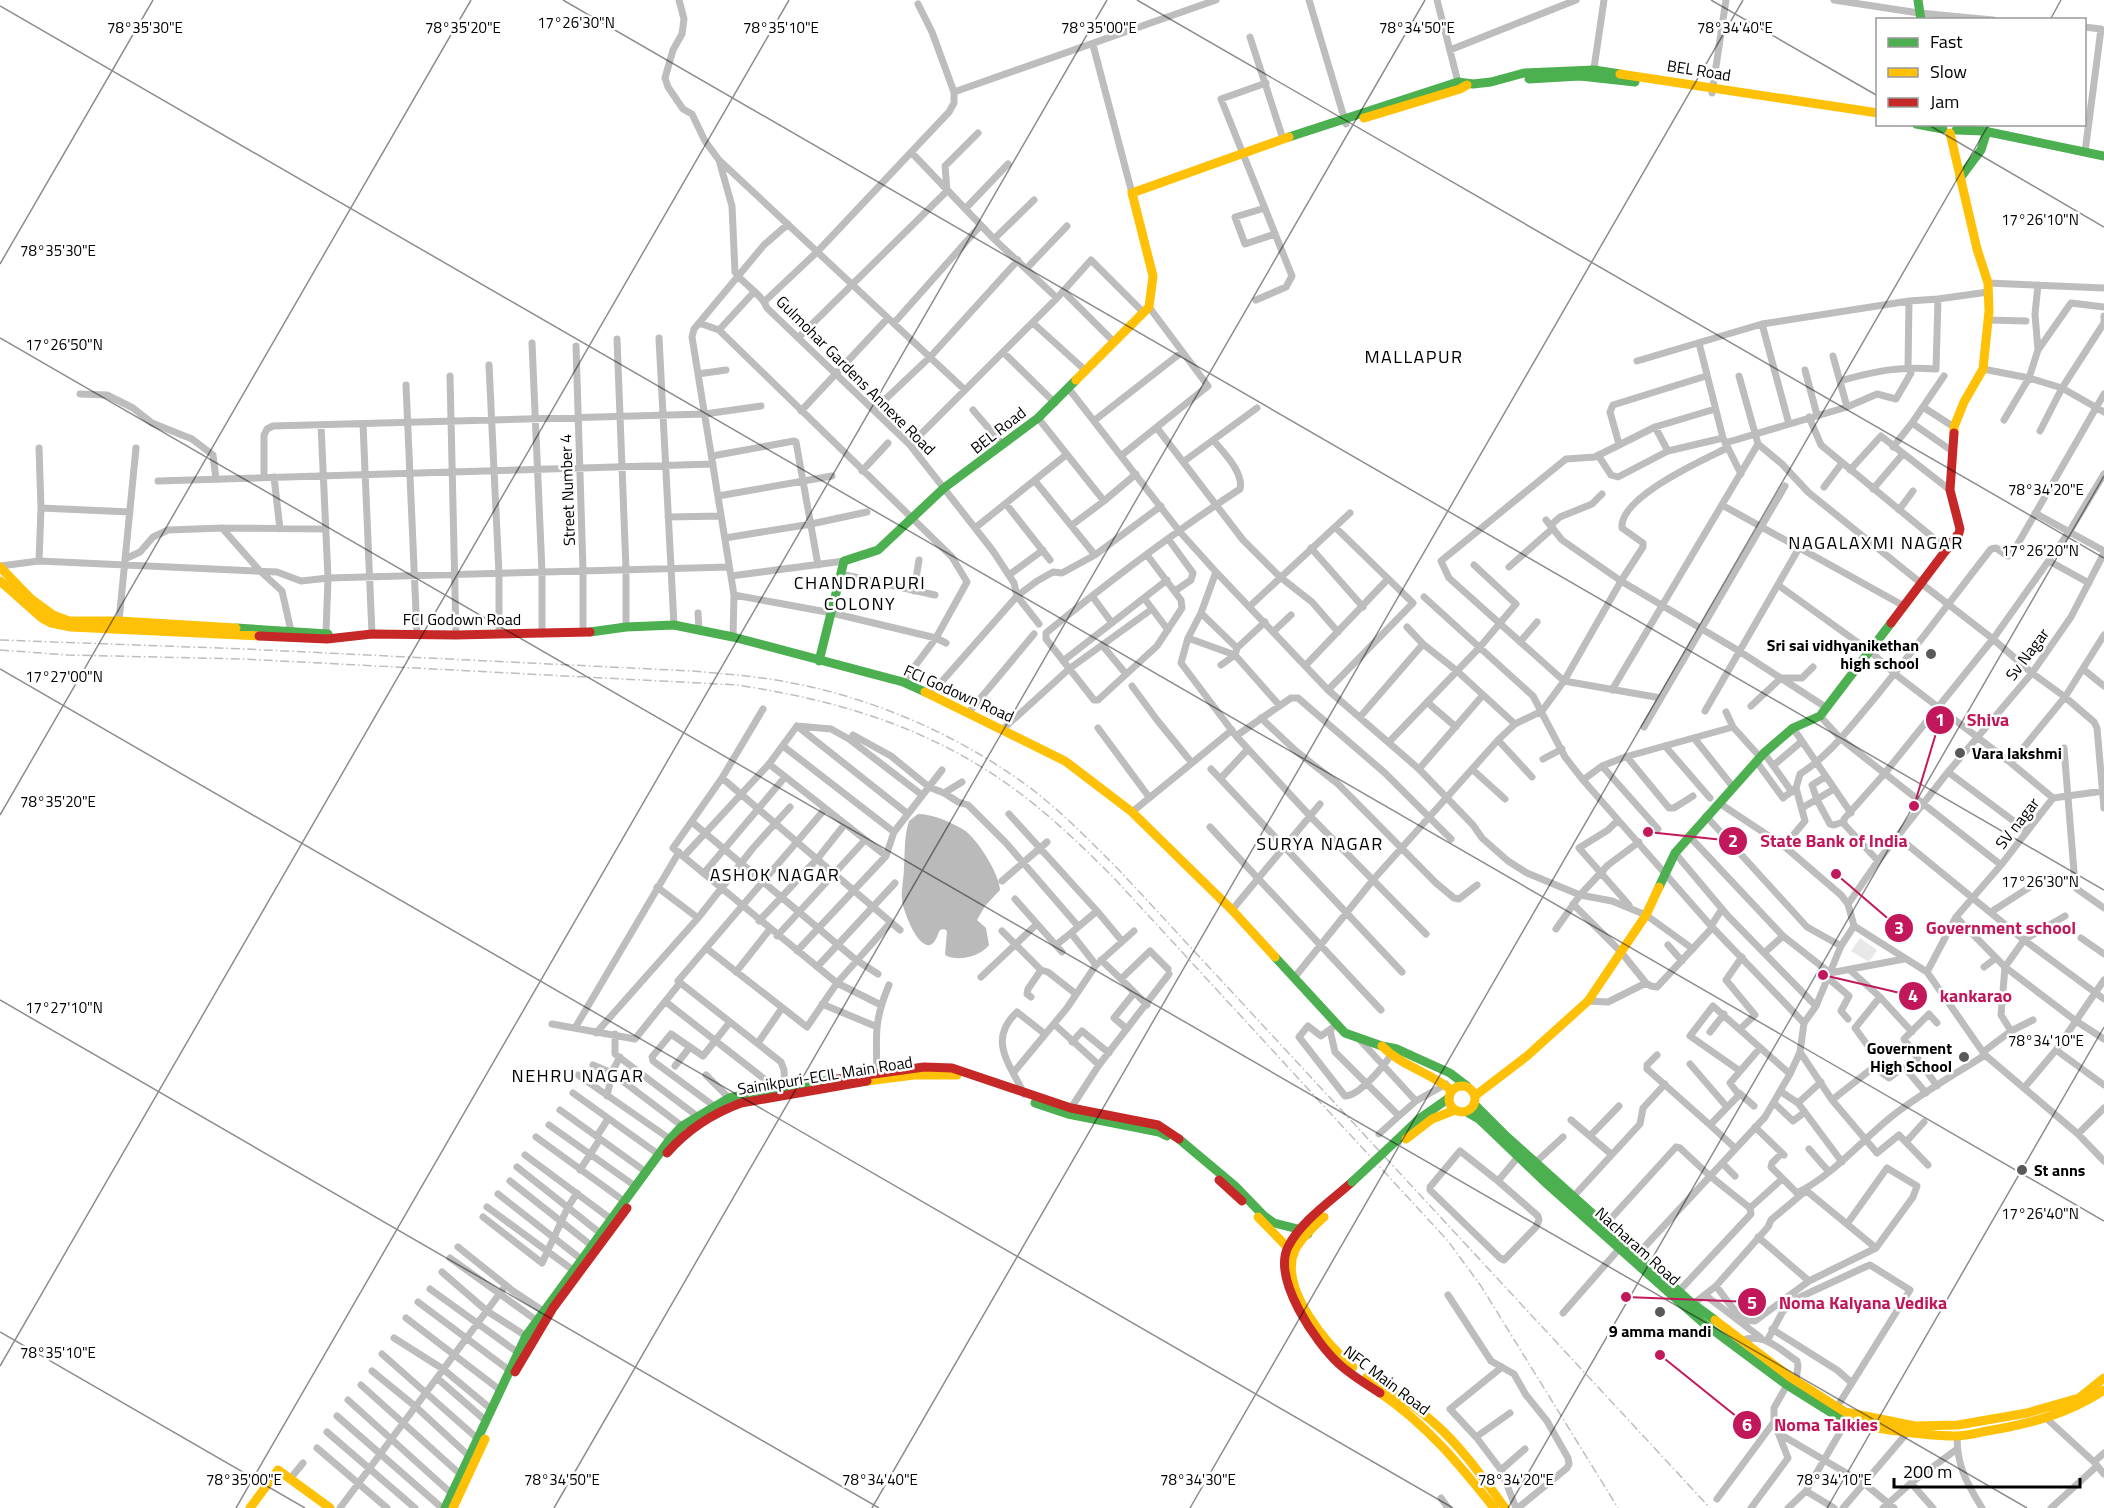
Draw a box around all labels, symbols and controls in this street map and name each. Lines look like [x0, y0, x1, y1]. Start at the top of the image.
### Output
text: 17°26'30"N [537, 11, 615, 34]
text: 78°35'30"E [107, 16, 183, 39]
text: 78°35'20"E [425, 16, 501, 39]
text: 78°35'10"E [743, 16, 819, 39]
text: 78°35'00"E [1061, 16, 1137, 39]
text: 78°34'50"E [1379, 16, 1455, 39]
text: 78°34'40"E [1697, 16, 1773, 39]
legend [1876, 18, 2086, 126]
text: Fast [1930, 28, 1963, 55]
street label: BEL Road [1665, 53, 1733, 87]
text: Slow [1930, 58, 1967, 85]
text: Jam [1930, 88, 1959, 115]
text: 17°26'10"N [2001, 208, 2079, 231]
text: 78°35'30"E [20, 239, 96, 262]
street label: Gulmohar Gardens Annexe Road [771, 290, 941, 460]
text: 17°26'50"N [25, 333, 103, 356]
district label: MALLAPUR [1364, 343, 1464, 370]
street label: BEL Road [965, 401, 1031, 459]
street label: Street Number 4 [553, 434, 581, 546]
text: 78°34'20"E [2008, 478, 2084, 501]
district label: NAGALAXMI NAGAR [1788, 529, 1964, 556]
text: 17°26'20"N [2001, 539, 2079, 562]
district label: CHANDRAPURI COLONY [794, 569, 926, 617]
street label: FCI Godown Road [403, 607, 521, 631]
street label: Sv Nagar [1999, 622, 2055, 685]
place label: Sri sai vidhyanikethan high school [1767, 633, 1919, 675]
marker: Sri sai vidhyanikethan high school [1924, 647, 1938, 661]
street label: FCI Godown Road [900, 658, 1018, 728]
text: 17°27'00"N [25, 665, 103, 688]
callout: Shiva [1925, 702, 2021, 738]
text: 1 [1935, 706, 1945, 733]
text: Shiva [1967, 706, 2009, 733]
place label: Vara lakshmi [1972, 741, 2062, 765]
marker: Vara lakshmi [1953, 746, 1967, 760]
text: 78°35'20"E [20, 790, 96, 813]
street label: SV nagar [1989, 792, 2045, 854]
callout: State Bank of India [1718, 823, 1919, 859]
text: 2 [1728, 827, 1738, 854]
text: State Bank of India [1760, 827, 1908, 854]
district label: SURYA NAGAR [1256, 830, 1384, 857]
district label: ASHOK NAGAR [710, 861, 840, 888]
text: 17°26'30"N [2001, 870, 2079, 893]
callout: Government school [1884, 910, 2088, 946]
text: 3 [1894, 914, 1904, 941]
text: Government school [1926, 914, 2076, 941]
callout: kankarao [1898, 978, 2024, 1014]
text: 4 [1908, 982, 1918, 1009]
text: kankarao [1940, 982, 2012, 1009]
text: 17°27'10"N [25, 996, 103, 1019]
text: 78°34'10"E [2008, 1029, 2084, 1052]
place label: Government High School [1867, 1036, 1952, 1078]
street label: Sainikpuri-ECIL Main Road [736, 1049, 914, 1101]
marker: Government High School [1957, 1050, 1971, 1064]
district label: NEHRU NAGAR [512, 1062, 645, 1089]
place label: St anns [2034, 1158, 2085, 1182]
marker: St anns [2015, 1163, 2029, 1177]
street label: Nacharam Road [1590, 1201, 1686, 1291]
text: 17°26'40"N [2001, 1202, 2079, 1225]
callout: Noma Kalyana Vedika [1737, 1284, 1960, 1320]
text: 5 [1747, 1289, 1757, 1316]
text: Noma Kalyana Vedika [1779, 1289, 1947, 1316]
marker: 9 amma mandi [1653, 1305, 1667, 1319]
place label: 9 amma mandi [1609, 1319, 1711, 1343]
street label: NFC Main Road [1339, 1339, 1435, 1421]
text: 78°35'10"E [20, 1341, 96, 1364]
callout: Noma Talkies [1732, 1407, 1890, 1443]
text: 6 [1742, 1411, 1752, 1438]
text: Noma Talkies [1774, 1411, 1878, 1438]
scale bar [1894, 1451, 2080, 1489]
text: 200 m [1903, 1458, 1952, 1485]
text: 78°35'00"E [206, 1468, 282, 1491]
text: 78°34'50"E [524, 1468, 600, 1491]
text: 78°34'40"E [842, 1468, 918, 1491]
text: 78°34'30"E [1160, 1468, 1236, 1491]
text: 78°34'20"E [1478, 1468, 1554, 1491]
text: 78°34'10"E [1796, 1468, 1872, 1491]

